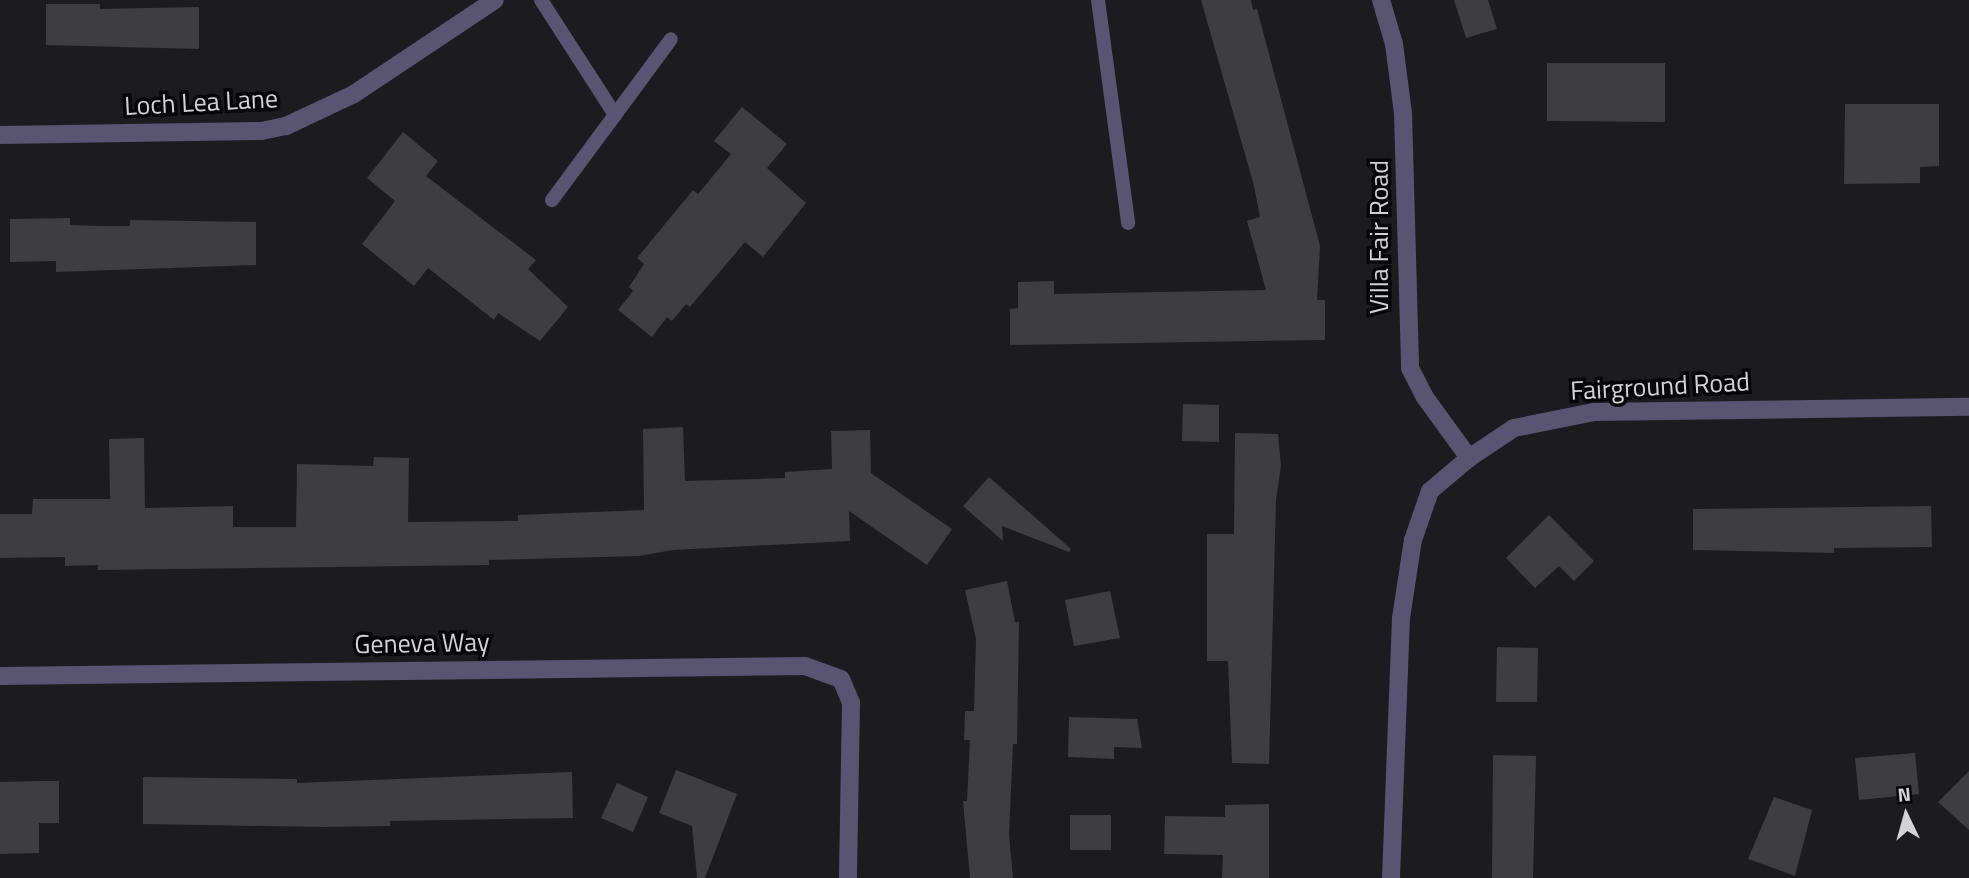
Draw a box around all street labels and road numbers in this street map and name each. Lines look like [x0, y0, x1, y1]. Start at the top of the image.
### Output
street label: Loch Lea Lane [123, 82, 279, 122]
street label: Villa Fair Road [1363, 160, 1395, 314]
street label: Fairground Road [1569, 366, 1751, 406]
street label: Geneva Way [354, 626, 490, 660]

